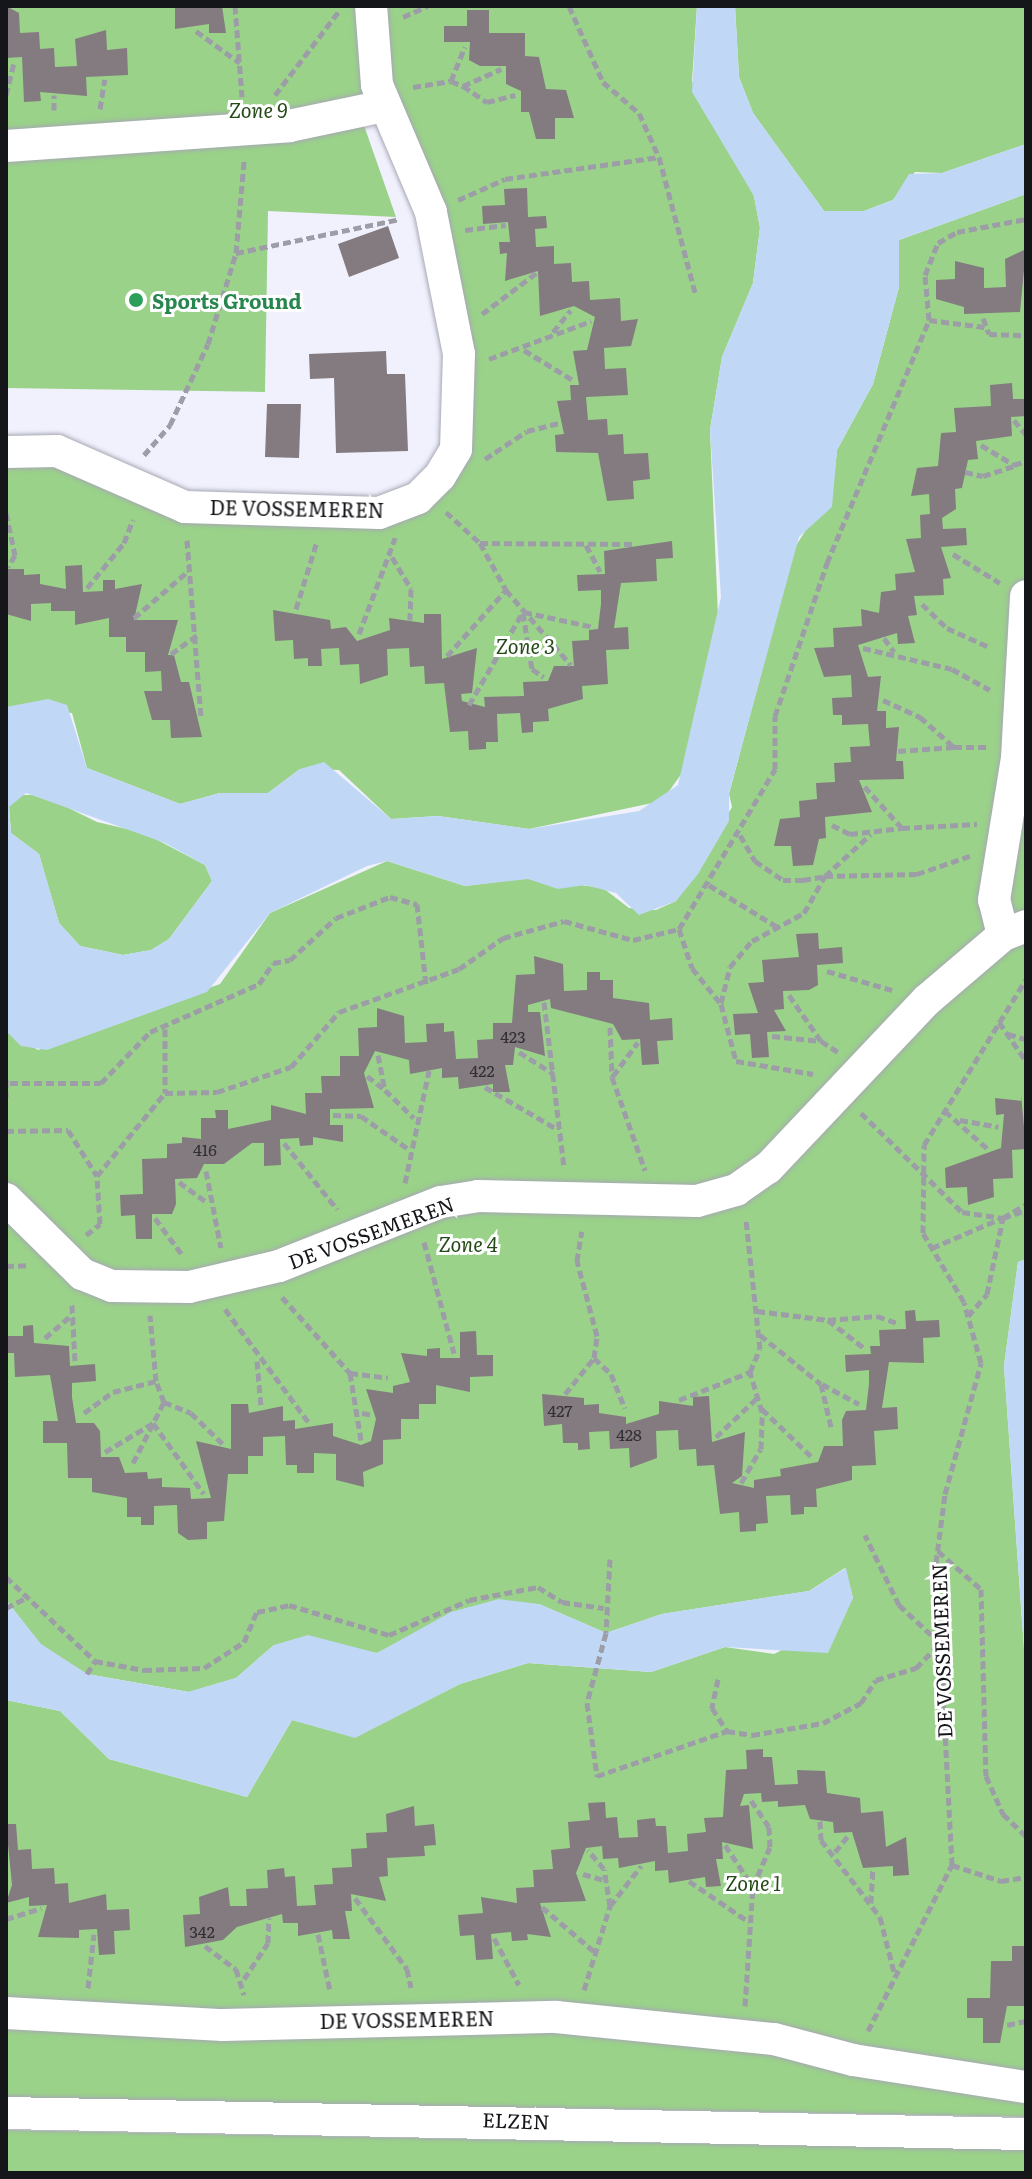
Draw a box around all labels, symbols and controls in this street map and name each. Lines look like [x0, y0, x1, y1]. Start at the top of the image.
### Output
park label: Zone 9 [229, 97, 287, 121]
place label: Sports Ground [152, 288, 302, 312]
marker: Sports Ground [127, 291, 145, 309]
street label: DE VOSSEMEREN [209, 494, 385, 522]
park label: Zone 3 [496, 633, 554, 657]
house number: 423 [500, 1026, 526, 1046]
house number: 422 [469, 1060, 495, 1080]
house number: 416 [193, 1139, 217, 1159]
street label: DE VOSSEMEREN [285, 1191, 457, 1273]
park label: Zone 4 [438, 1231, 498, 1255]
house number: 427 [548, 1400, 572, 1420]
house number: 428 [616, 1424, 642, 1444]
street label: DE VOSSEMEREN [926, 1563, 956, 1739]
park label: Zone 1 [725, 1870, 781, 1894]
house number: 342 [189, 1921, 215, 1941]
street label: DE VOSSEMEREN [319, 2005, 495, 2033]
street label: ELZEN [482, 2107, 550, 2133]

